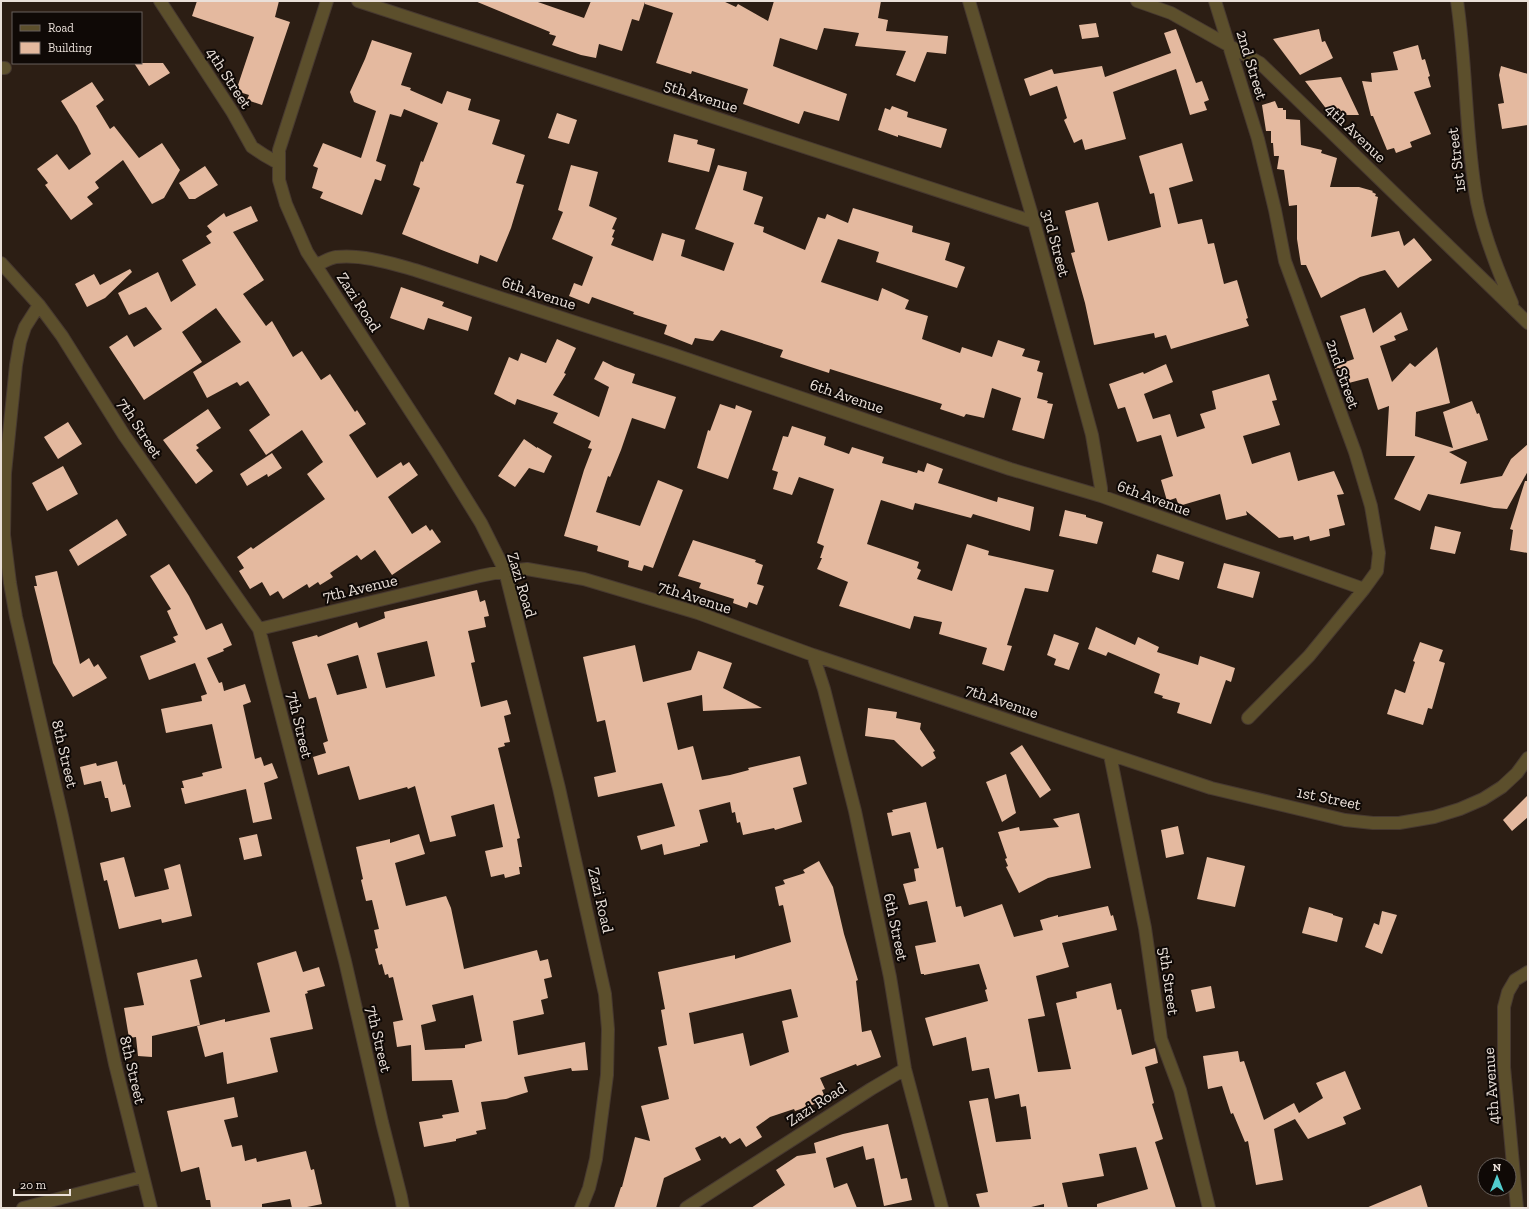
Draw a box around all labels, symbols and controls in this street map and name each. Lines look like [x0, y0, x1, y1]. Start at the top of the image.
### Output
legend [12, 12, 142, 64]
text: Road [48, 21, 74, 35]
street label: 2nd Street [1232, 28, 1272, 102]
text: Building [48, 41, 92, 55]
street label: 4th Street [202, 44, 256, 112]
street label: 5th Avenue [662, 75, 740, 117]
street label: 4th Avenue [1322, 99, 1390, 167]
street label: 1st Street [1443, 127, 1469, 193]
street label: 3rd Street [1038, 207, 1074, 279]
street label: Zazi Road [333, 269, 385, 335]
street label: 6th Avenue [499, 272, 579, 314]
street label: 2nd Street [1322, 337, 1364, 411]
street label: 6th Avenue [807, 374, 887, 418]
street label: 7th Street [113, 394, 167, 462]
street label: 6th Avenue [1115, 476, 1193, 520]
street label: Zazi Road [503, 550, 541, 620]
street label: 7th Avenue [321, 570, 399, 606]
street label: 7th Avenue [656, 576, 734, 618]
street label: 7th Avenue [963, 680, 1041, 722]
street label: 7th Street [283, 690, 317, 760]
street label: 8th Street [48, 718, 82, 790]
street label: 1st Street [1295, 782, 1363, 814]
street label: Zazi Road [584, 865, 618, 935]
street label: 6th Street [880, 891, 912, 963]
street label: 5th Street [1155, 946, 1183, 1016]
street label: 7th Street [362, 1004, 396, 1074]
street label: 8th Street [116, 1034, 150, 1106]
street label: 4th Avenue [1479, 1047, 1503, 1125]
street label: Zazi Road [783, 1078, 849, 1130]
north arrow [1477, 1157, 1517, 1197]
text: N [1493, 1161, 1502, 1174]
scale bar [14, 1171, 70, 1197]
text: 20 m [20, 1178, 47, 1192]

